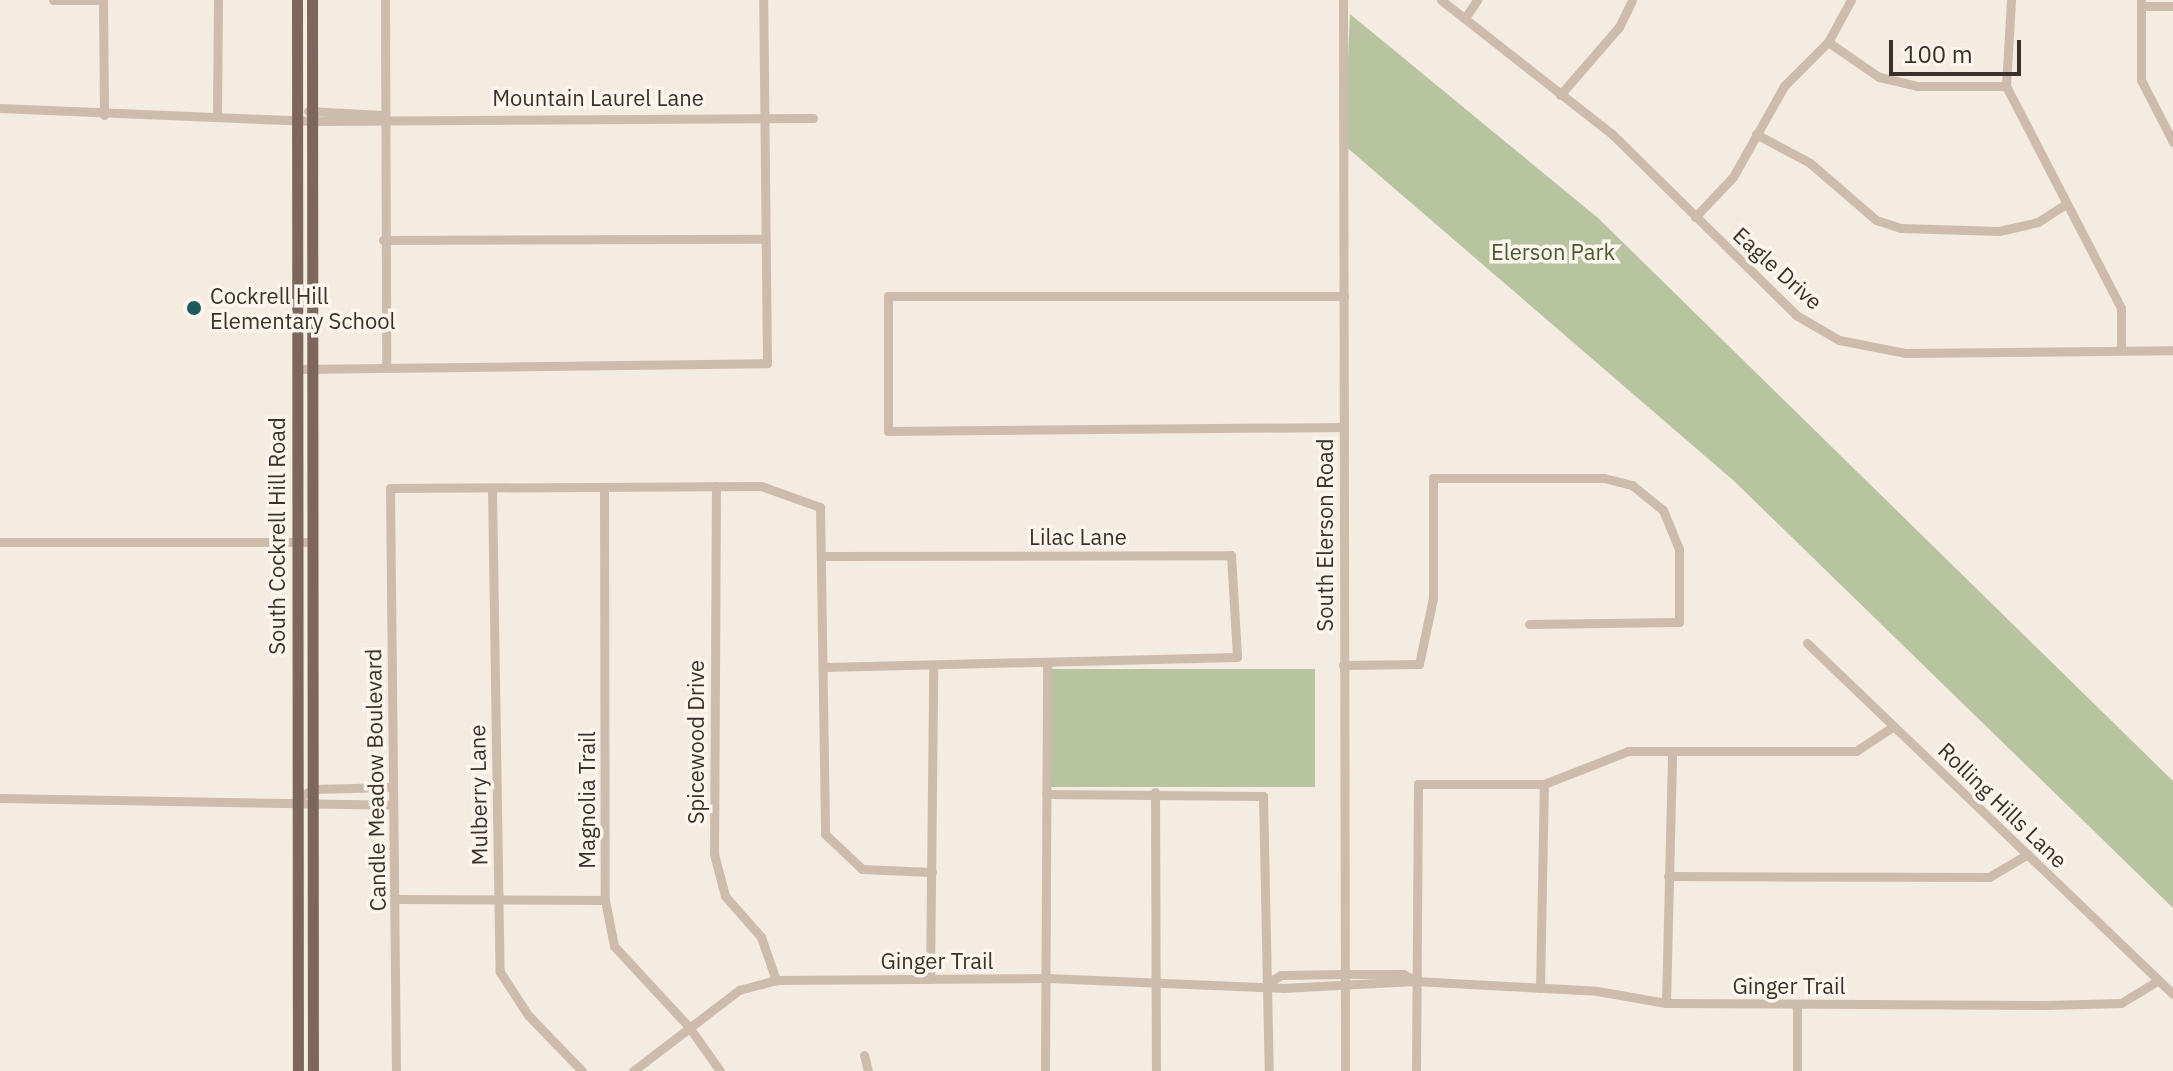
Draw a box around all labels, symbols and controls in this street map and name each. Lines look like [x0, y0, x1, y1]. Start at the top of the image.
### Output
scale bar [1893, 24, 2025, 74]
text: 100 m [1903, 38, 1973, 70]
street label: Mountain Laurel Lane [492, 85, 704, 111]
street label: Eagle Drive [1728, 221, 1828, 315]
park label: Elerson Park [1491, 239, 1615, 265]
place label: Cockrell Hill Elementary School [210, 282, 396, 334]
marker: Cockrell Hill Elementary School [185, 299, 203, 317]
street label: South Cockrell Hill Road [264, 417, 290, 655]
street label: South Elerson Road [1312, 438, 1338, 632]
street label: Lilac Lane [1029, 524, 1127, 550]
street label: Candle Meadow Boulevard [360, 648, 390, 912]
street label: Spicewood Drive [683, 660, 709, 824]
street label: Mulberry Lane [464, 724, 492, 866]
street label: Magnolia Trail [574, 731, 600, 869]
street label: Rolling Hills Lane [1933, 737, 2073, 873]
street label: Ginger Trail [881, 948, 993, 974]
street label: Ginger Trail [1733, 973, 1845, 999]

